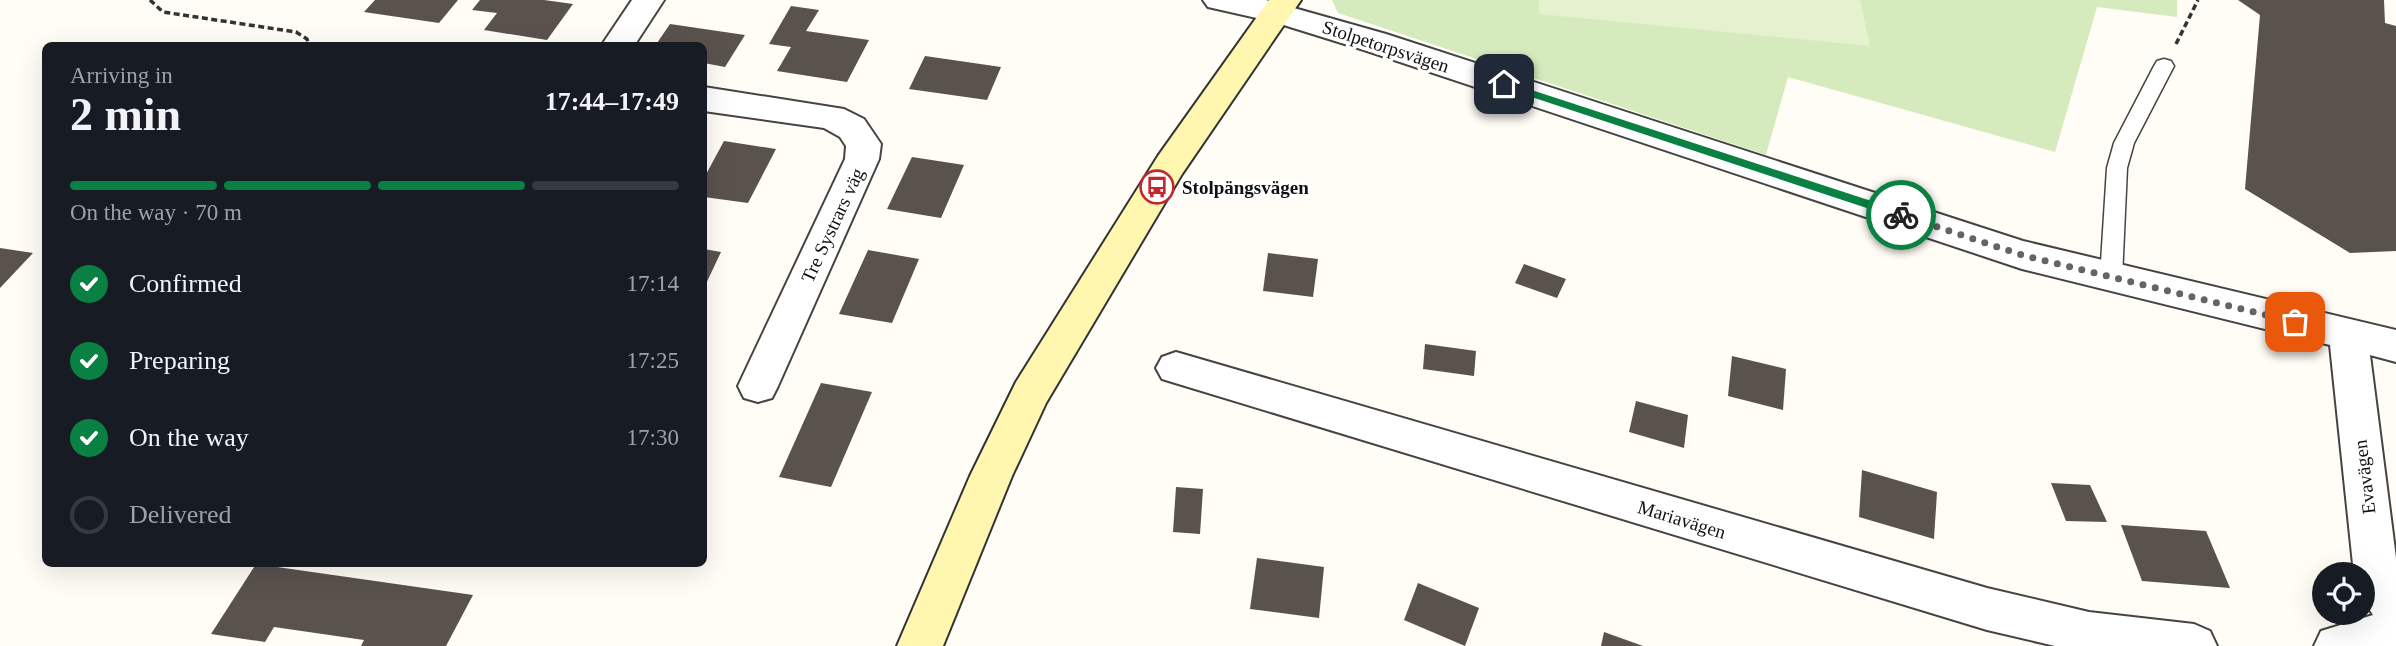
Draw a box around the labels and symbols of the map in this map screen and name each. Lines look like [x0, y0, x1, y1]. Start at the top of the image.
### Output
street label: Stolpetorpsvägen [1320, 16, 1452, 77]
pin [1474, 54, 1534, 114]
street label: Tre Systrars väg [797, 164, 868, 286]
bus stop icon: Stolpängsvägen [1138, 168, 1176, 206]
place label: Stolpängsvägen [1182, 177, 1309, 198]
courier [1866, 180, 1936, 250]
pin [2265, 292, 2325, 352]
street label: Evavägen [2349, 438, 2379, 515]
street label: Mariavägen [1635, 496, 1729, 543]

